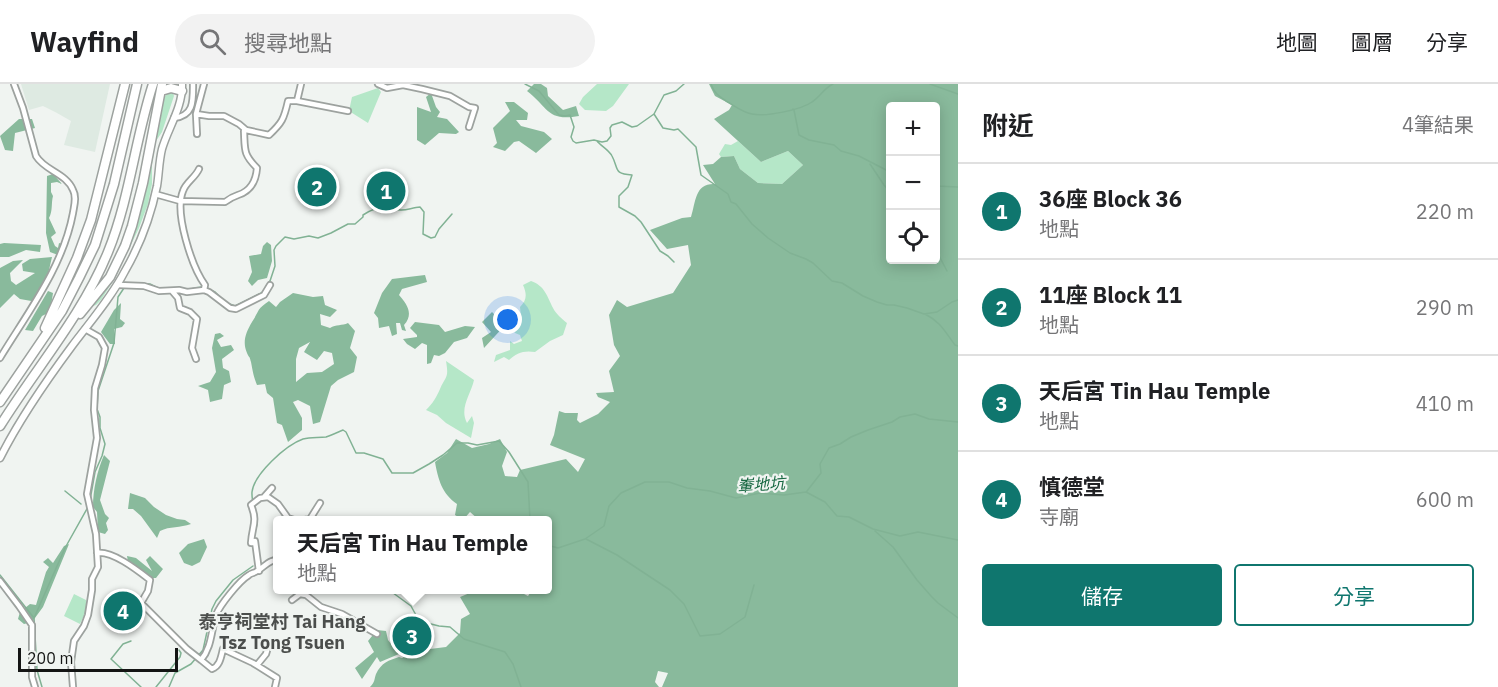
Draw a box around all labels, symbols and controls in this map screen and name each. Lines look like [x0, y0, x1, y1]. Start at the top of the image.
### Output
search box [175, 14, 595, 68]
text: Wayfind [30, 23, 139, 60]
icon: search [196, 25, 229, 58]
text: 搜尋地點 [244, 28, 332, 57]
text: 地圖 [1276, 28, 1318, 56]
text: 圖層 [1351, 28, 1393, 56]
text: 分享 [1426, 28, 1468, 56]
map controls [886, 102, 940, 264]
button: + [886, 102, 940, 156]
text: 附近 [982, 108, 1034, 142]
text: 4筆結果 [1402, 111, 1474, 138]
button: − [886, 156, 940, 210]
pin: 2 [298, 164, 336, 210]
pin: 1 [366, 168, 406, 214]
text: 36座 Block 36 [1039, 184, 1182, 213]
text: 1 [996, 198, 1008, 225]
text: 220 m [1416, 198, 1474, 225]
button: locate [886, 210, 940, 264]
text: 地點 [1039, 215, 1079, 242]
text: 11座 Block 11 [1039, 280, 1182, 309]
text: 2 [996, 294, 1008, 321]
text: 290 m [1416, 294, 1474, 321]
your location [493, 305, 522, 334]
text: 地點 [1039, 311, 1079, 338]
text: 天后宮 Tin Hau Temple [1039, 376, 1270, 405]
text: 3 [996, 390, 1008, 417]
text: 410 m [1416, 390, 1474, 417]
text: 地點 [1039, 407, 1079, 434]
water label: 輋地坑 [736, 472, 788, 496]
text: 慎德堂 [1039, 472, 1105, 501]
text: 4 [996, 486, 1008, 513]
text: 600 m [1416, 486, 1474, 513]
text: 寺廟 [1039, 503, 1079, 530]
popup [273, 516, 552, 594]
text: 天后宮 Tin Hau Temple [297, 528, 528, 557]
text: 地點 [297, 559, 337, 586]
button: 儲存 [982, 564, 1222, 626]
button: 分享 [1234, 564, 1474, 626]
pin: 4 [104, 588, 142, 634]
district label: 泰亨祠堂村 Tai Hang Tsz Tong Tsuen [198, 610, 366, 654]
pin: 3 [392, 614, 432, 658]
scale bar [18, 645, 178, 672]
text: 200 m [27, 648, 74, 668]

